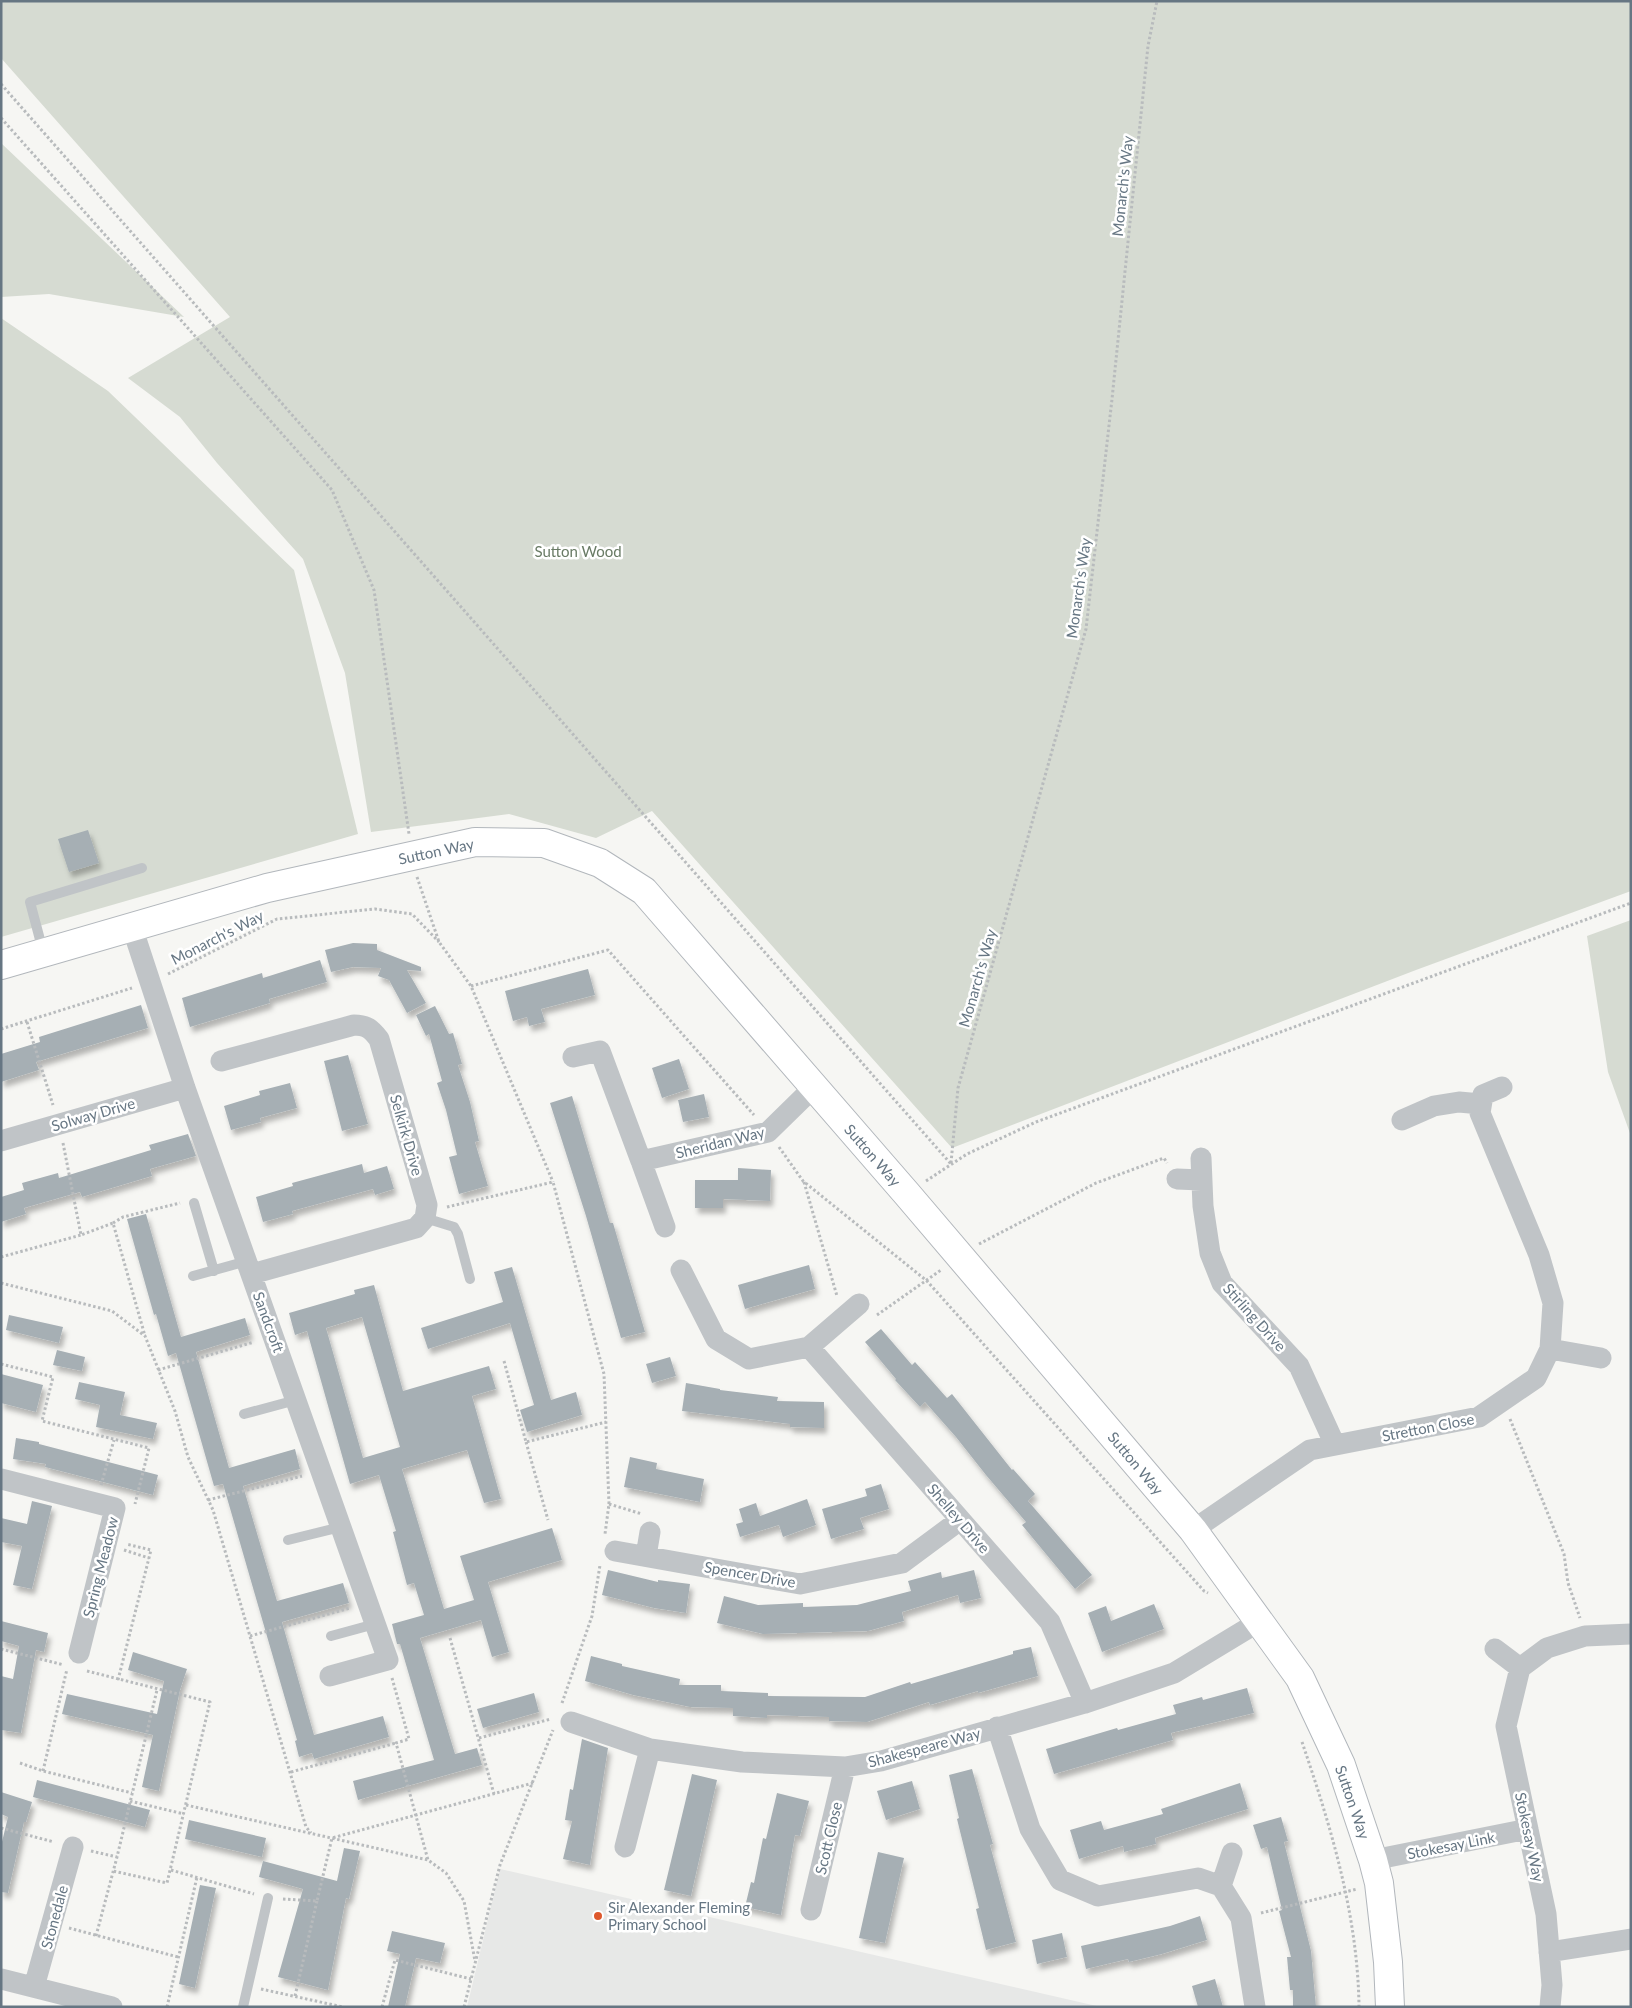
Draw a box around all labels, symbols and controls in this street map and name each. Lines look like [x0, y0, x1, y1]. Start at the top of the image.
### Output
street label: Monarch's Way [1108, 134, 1136, 237]
street label: Monarch's Way [1062, 536, 1094, 639]
park label: Sutton Wood [534, 542, 622, 560]
street label: Sutton Way [397, 834, 476, 868]
street label: Monarch's Way [168, 906, 266, 968]
street label: Monarch's Way [954, 927, 1000, 1029]
street label: Selkirk Drive [387, 1092, 427, 1178]
street label: Solway Drive [49, 1093, 137, 1135]
street label: Sutton Way [841, 1120, 905, 1190]
street label: Sheridan Way [674, 1122, 767, 1162]
street label: Stirling Drive [1220, 1279, 1290, 1355]
street label: Sandcroft [250, 1289, 289, 1355]
street label: Stretton Close [1380, 1409, 1476, 1445]
street label: Sutton Way [1104, 1428, 1168, 1498]
street label: Shelley Drive [924, 1480, 994, 1556]
street label: Spring Meadow [79, 1515, 121, 1619]
street label: Spencer Drive [703, 1557, 797, 1591]
street label: Shakespeare Way [866, 1723, 982, 1771]
street label: Sutton Way [1332, 1763, 1374, 1841]
street label: Stokesay Way [1512, 1791, 1548, 1884]
street label: Scott Close [811, 1800, 845, 1876]
street label: Stokesay Link [1406, 1828, 1497, 1862]
street label: Stonedale [37, 1883, 71, 1951]
place label: Sir Alexander Fleming Primary School [608, 1898, 750, 1933]
marker: Sir Alexander Fleming Primary School [592, 1910, 604, 1922]

